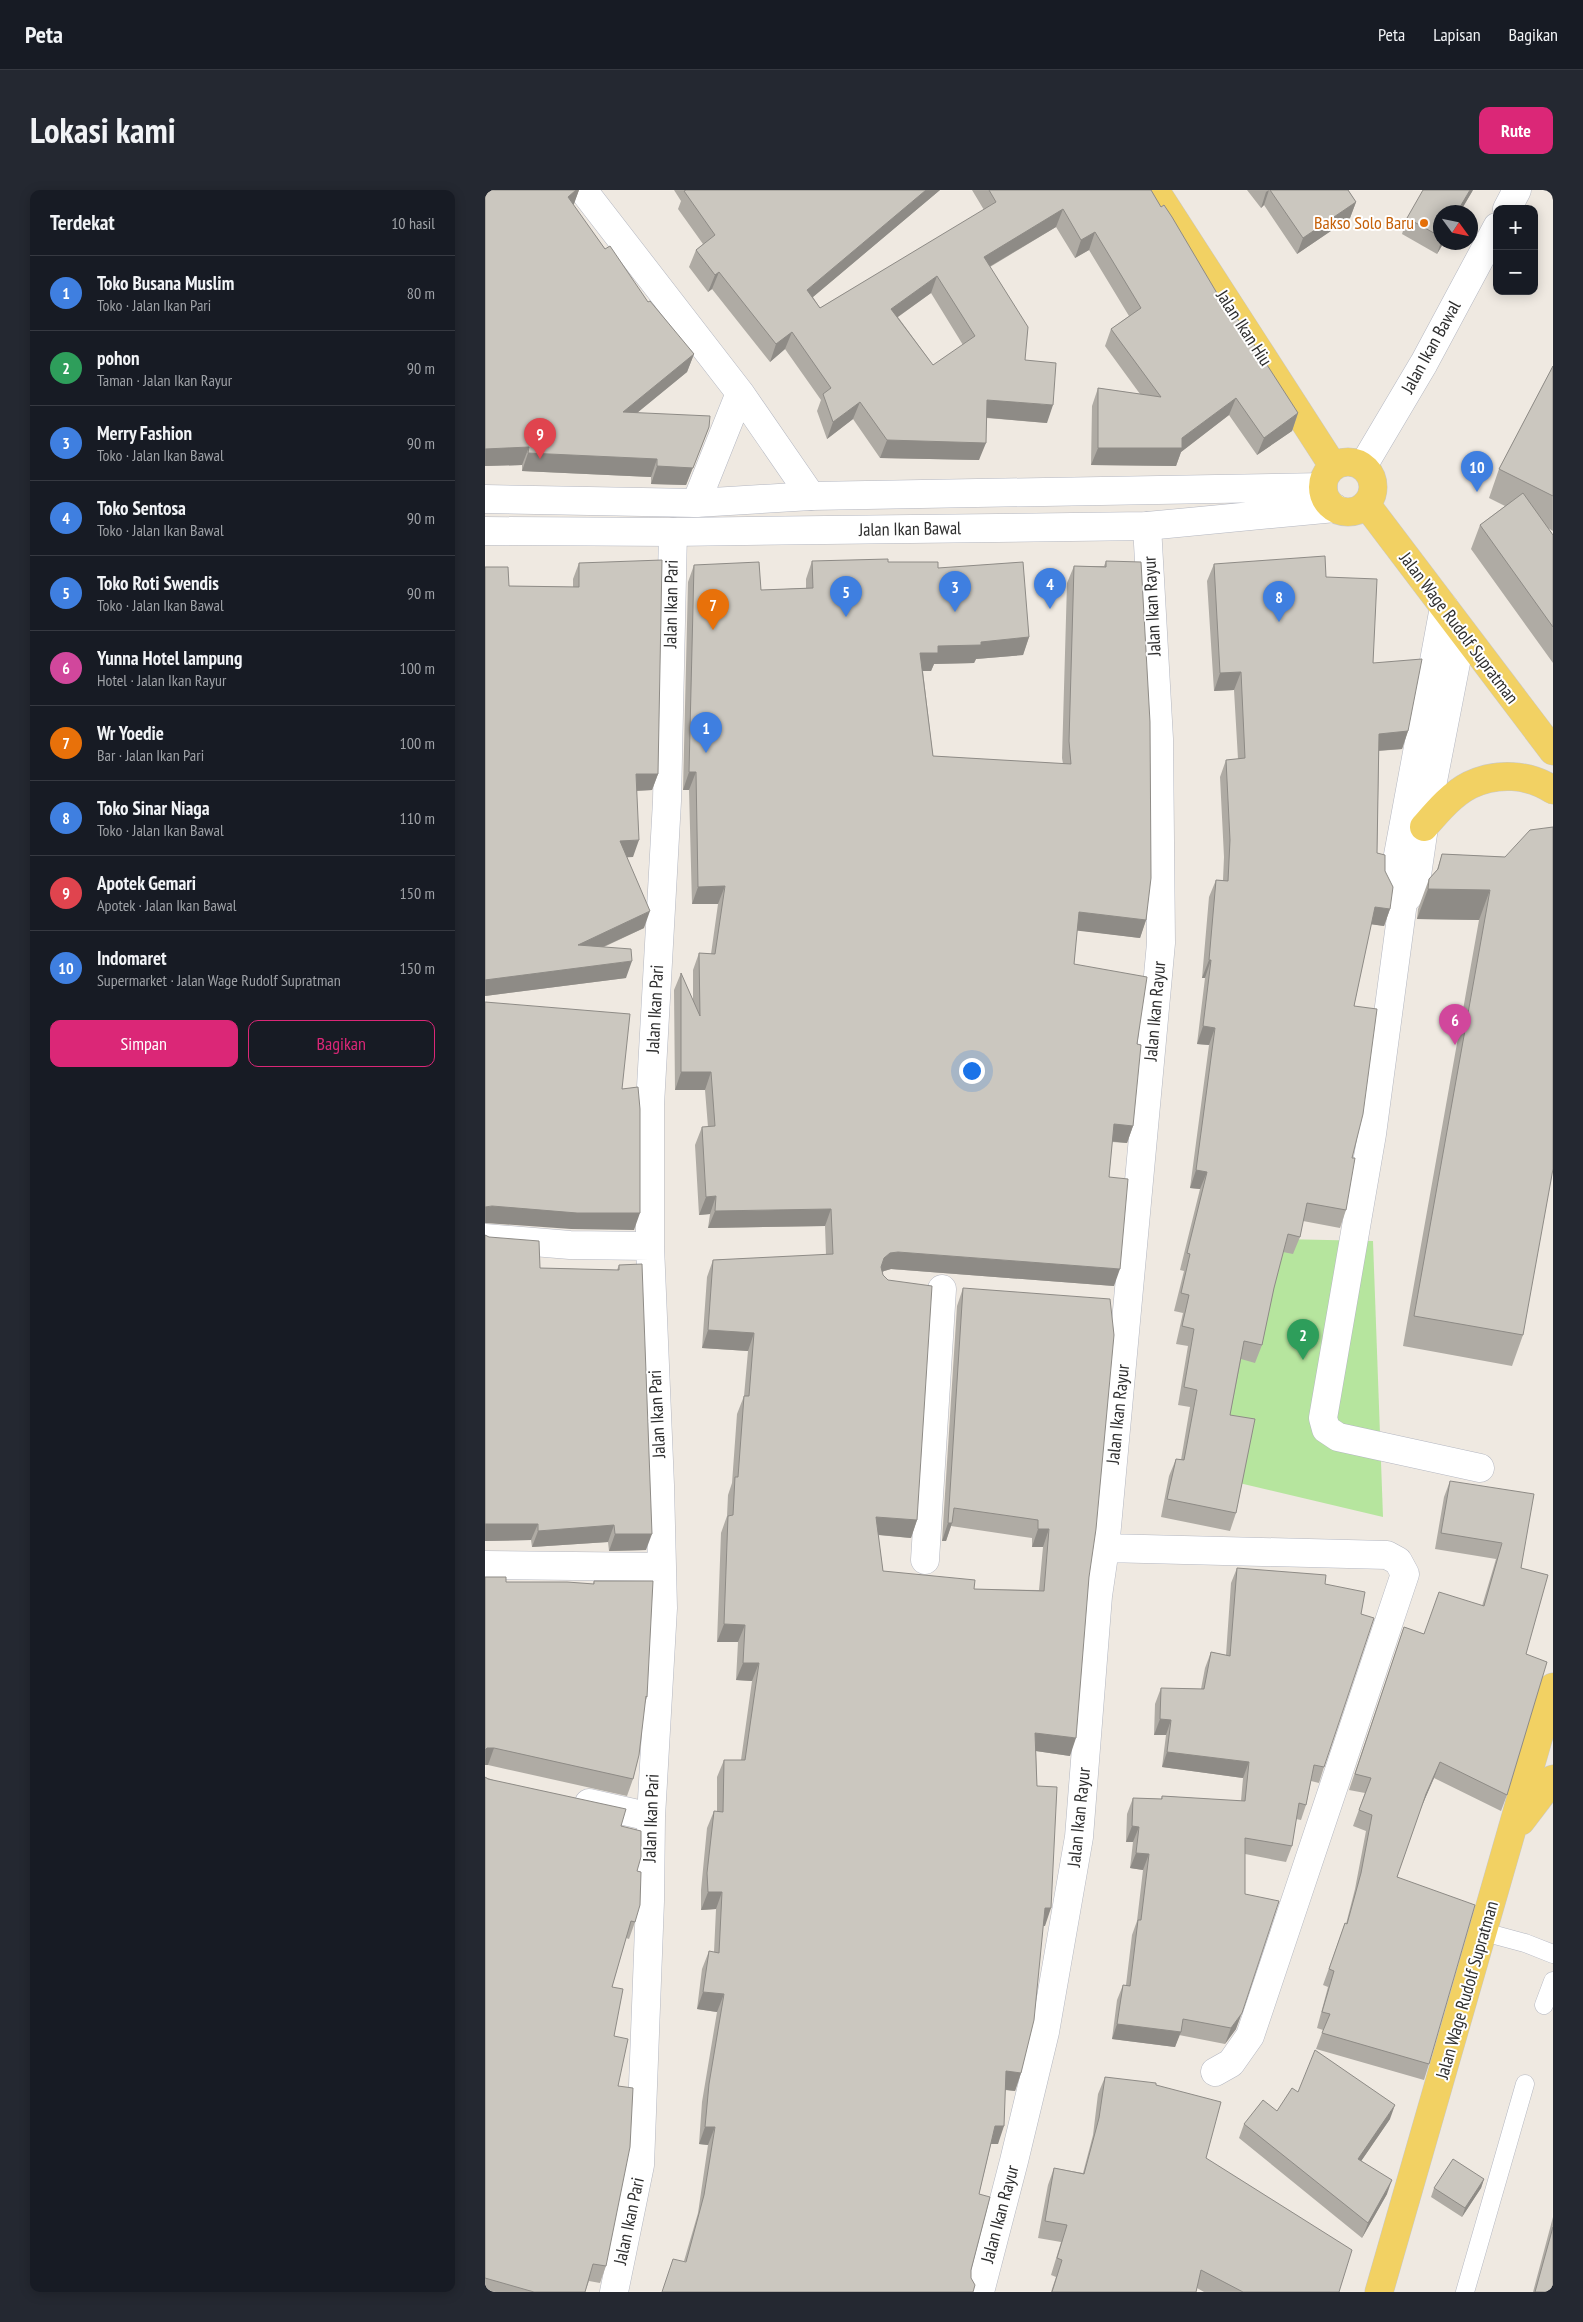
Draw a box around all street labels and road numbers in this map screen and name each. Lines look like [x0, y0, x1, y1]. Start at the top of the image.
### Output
street label: Jalan Ikan Hiu [1211, 285, 1278, 370]
street label: Jalan Ikan Bawal [1395, 296, 1466, 398]
street label: Jalan Ikan Bawal [858, 516, 962, 541]
street label: Jalan Wage Rudolf Supratman [1394, 547, 1524, 708]
street label: Jalan Ikan Rayur [1137, 555, 1166, 658]
street label: Jalan Ikan Pari [658, 560, 683, 649]
street label: Jalan Ikan Rayur [1139, 960, 1170, 1063]
street label: Jalan Ikan Pari [641, 964, 668, 1055]
street label: Jalan Ikan Rayur [1101, 1363, 1134, 1466]
street label: Jalan Ikan Pari [643, 1369, 670, 1460]
street label: Jalan Ikan Rayur [1062, 1766, 1095, 1869]
street label: Jalan Ikan Pari [637, 1773, 664, 1864]
street label: Jalan Wage Rudolf Supratman [1430, 1898, 1503, 2082]
street label: Jalan Ikan Rayur [975, 2162, 1024, 2266]
street label: Jalan Ikan Pari [608, 2175, 649, 2268]

